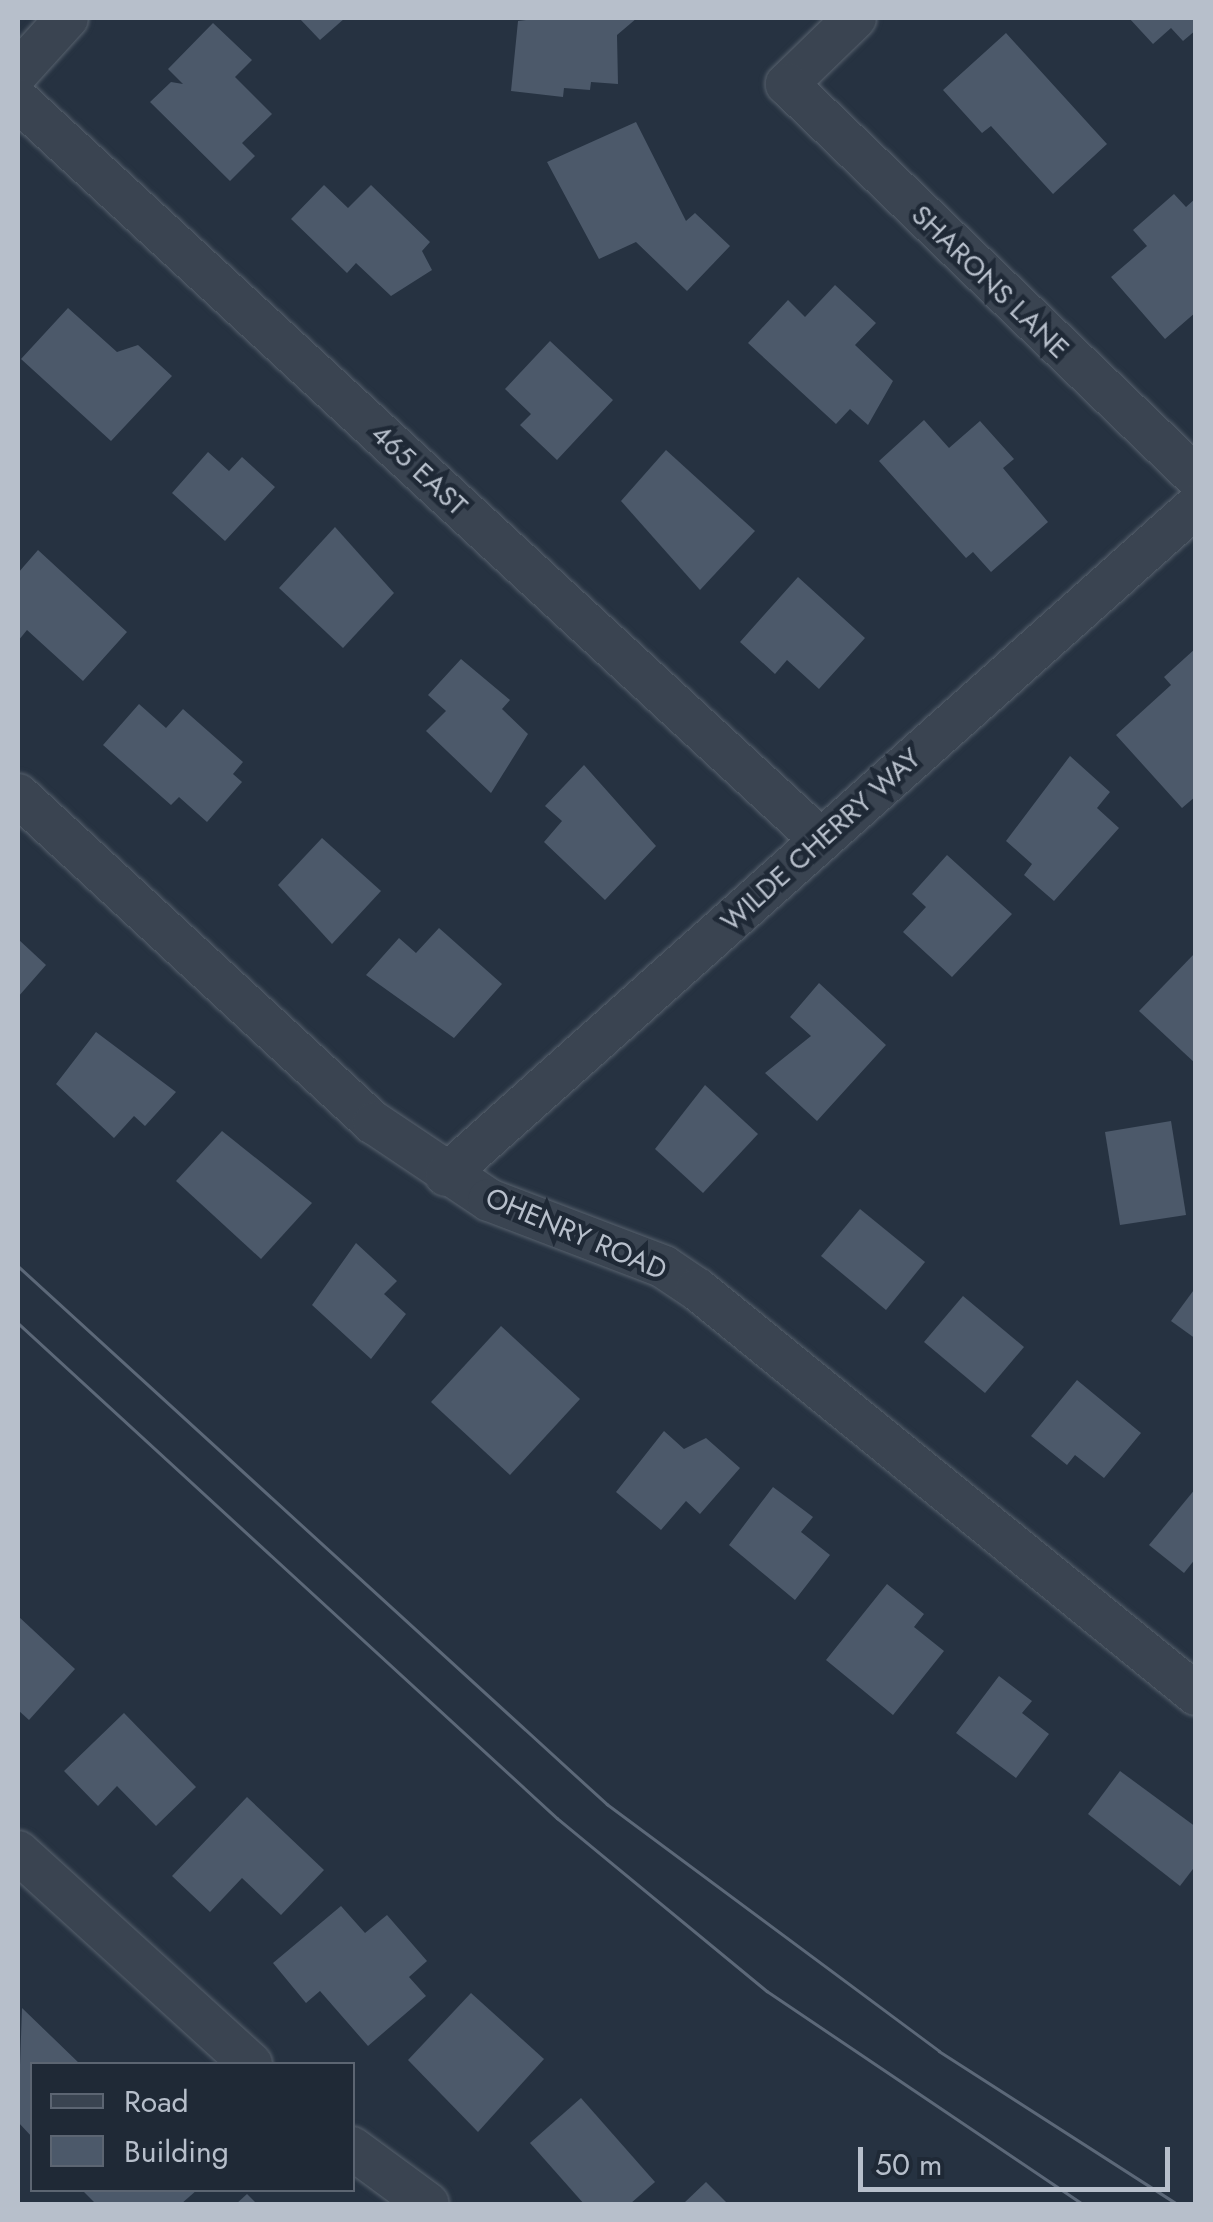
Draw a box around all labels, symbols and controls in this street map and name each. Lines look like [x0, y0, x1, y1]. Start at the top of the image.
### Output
street label: SHARONS LANE [904, 198, 1076, 366]
street label: 465 EAST [364, 417, 474, 523]
street label: WILDE CHERRY WAY [714, 741, 928, 939]
street label: OHENRY ROAD [480, 1181, 672, 1287]
legend [30, 2062, 355, 2192]
text: Road [124, 2080, 189, 2123]
scale bar [863, 2127, 1176, 2189]
text: Building [124, 2130, 229, 2173]
text: 50 m [875, 2143, 942, 2186]

